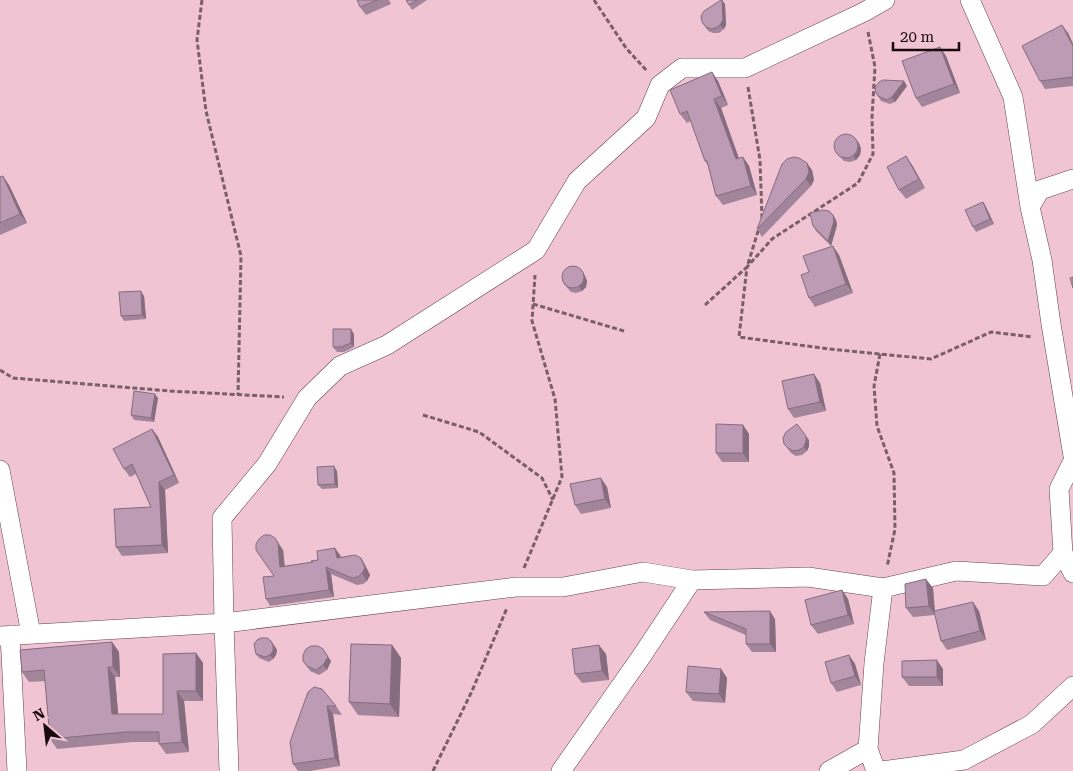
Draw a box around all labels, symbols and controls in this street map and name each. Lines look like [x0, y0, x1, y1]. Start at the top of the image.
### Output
scale bar [893, 20, 959, 52]
text: 20 m [900, 28, 935, 46]
north arrow [20, 701, 70, 751]
text: N [30, 705, 48, 724]

